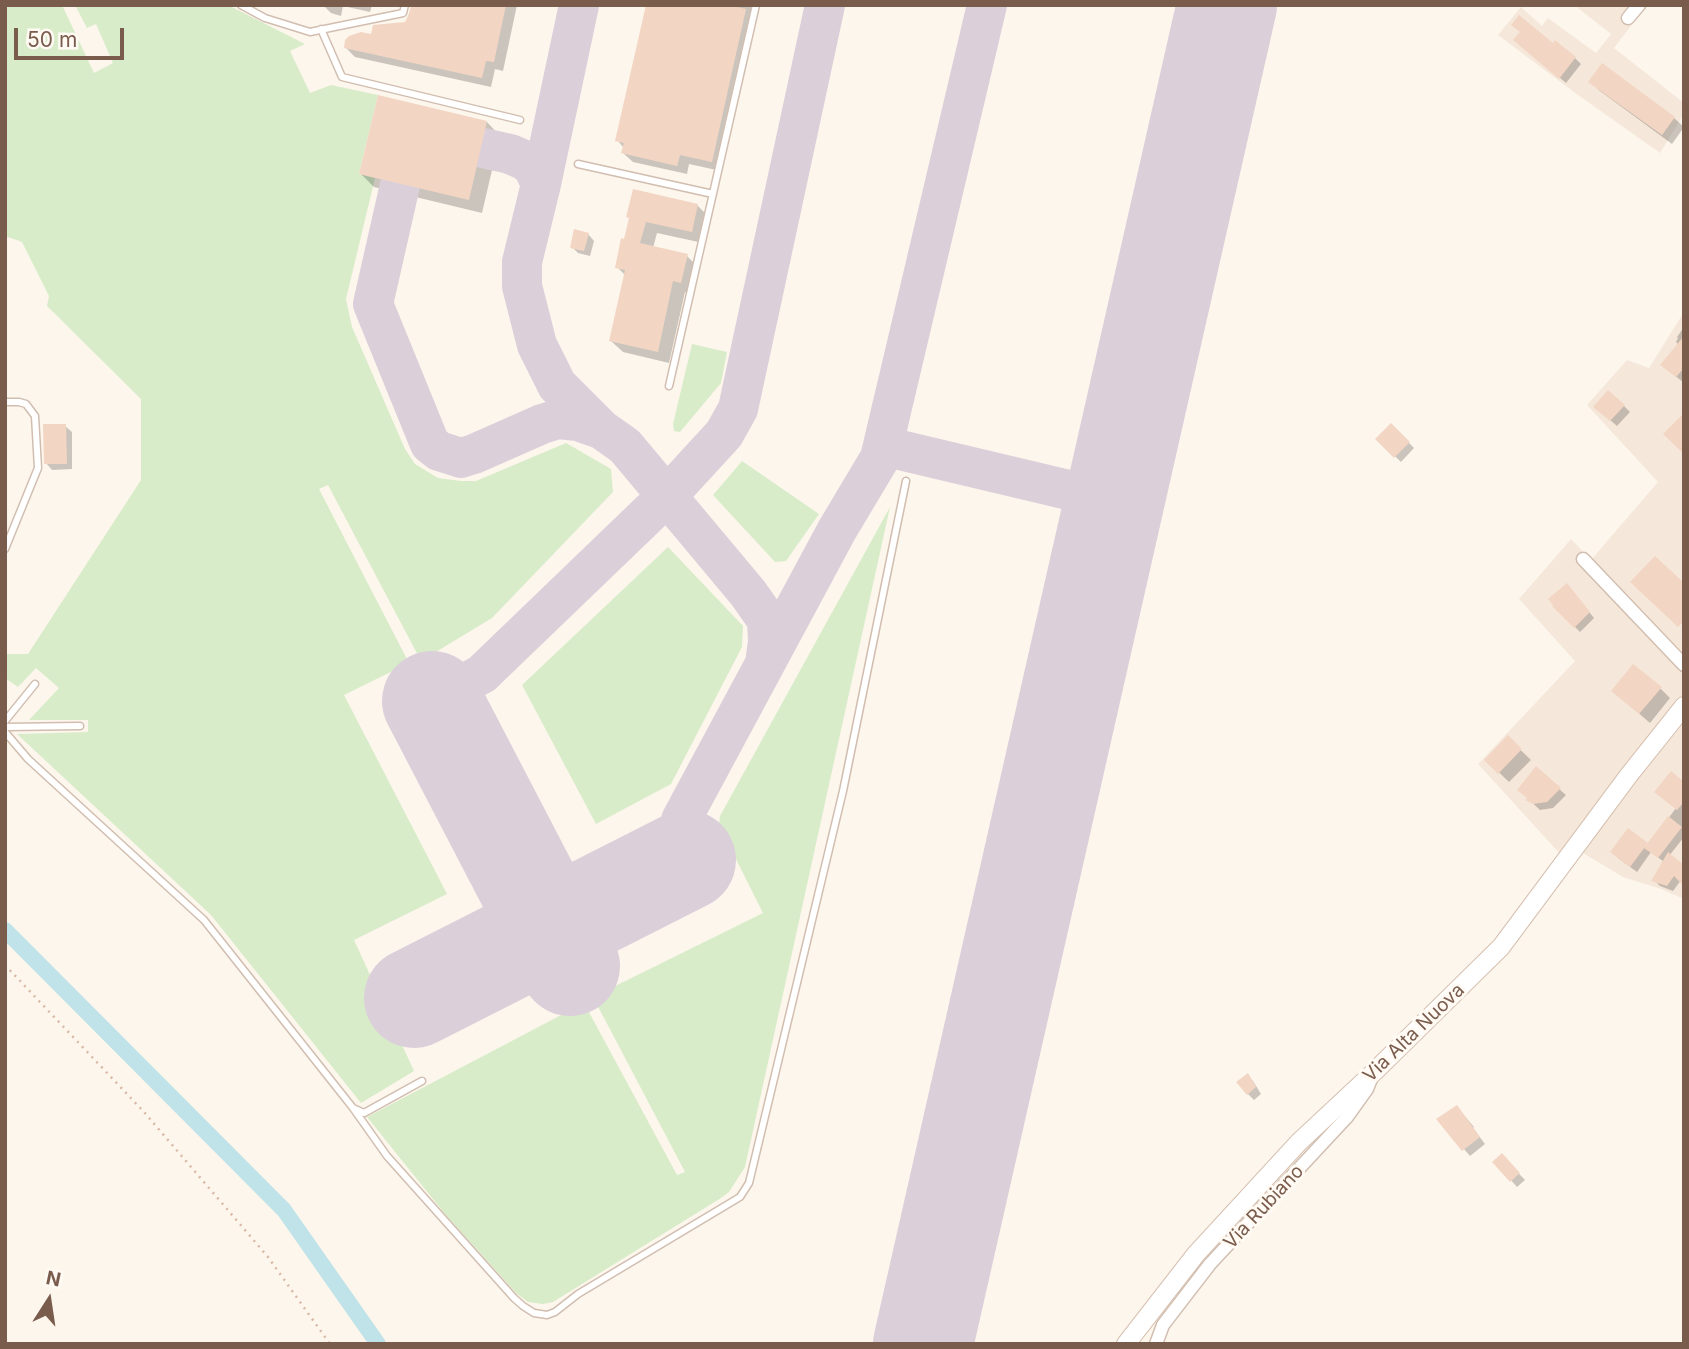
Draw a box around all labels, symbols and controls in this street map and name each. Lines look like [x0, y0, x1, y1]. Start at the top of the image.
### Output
scale bar [18, 14, 128, 58]
text: 50 m [27, 27, 77, 52]
street label: Via Alta Nuova [1359, 979, 1469, 1087]
street label: Via Rubiano [1219, 1160, 1309, 1254]
north arrow [14, 1265, 84, 1335]
text: N [44, 1266, 63, 1292]

